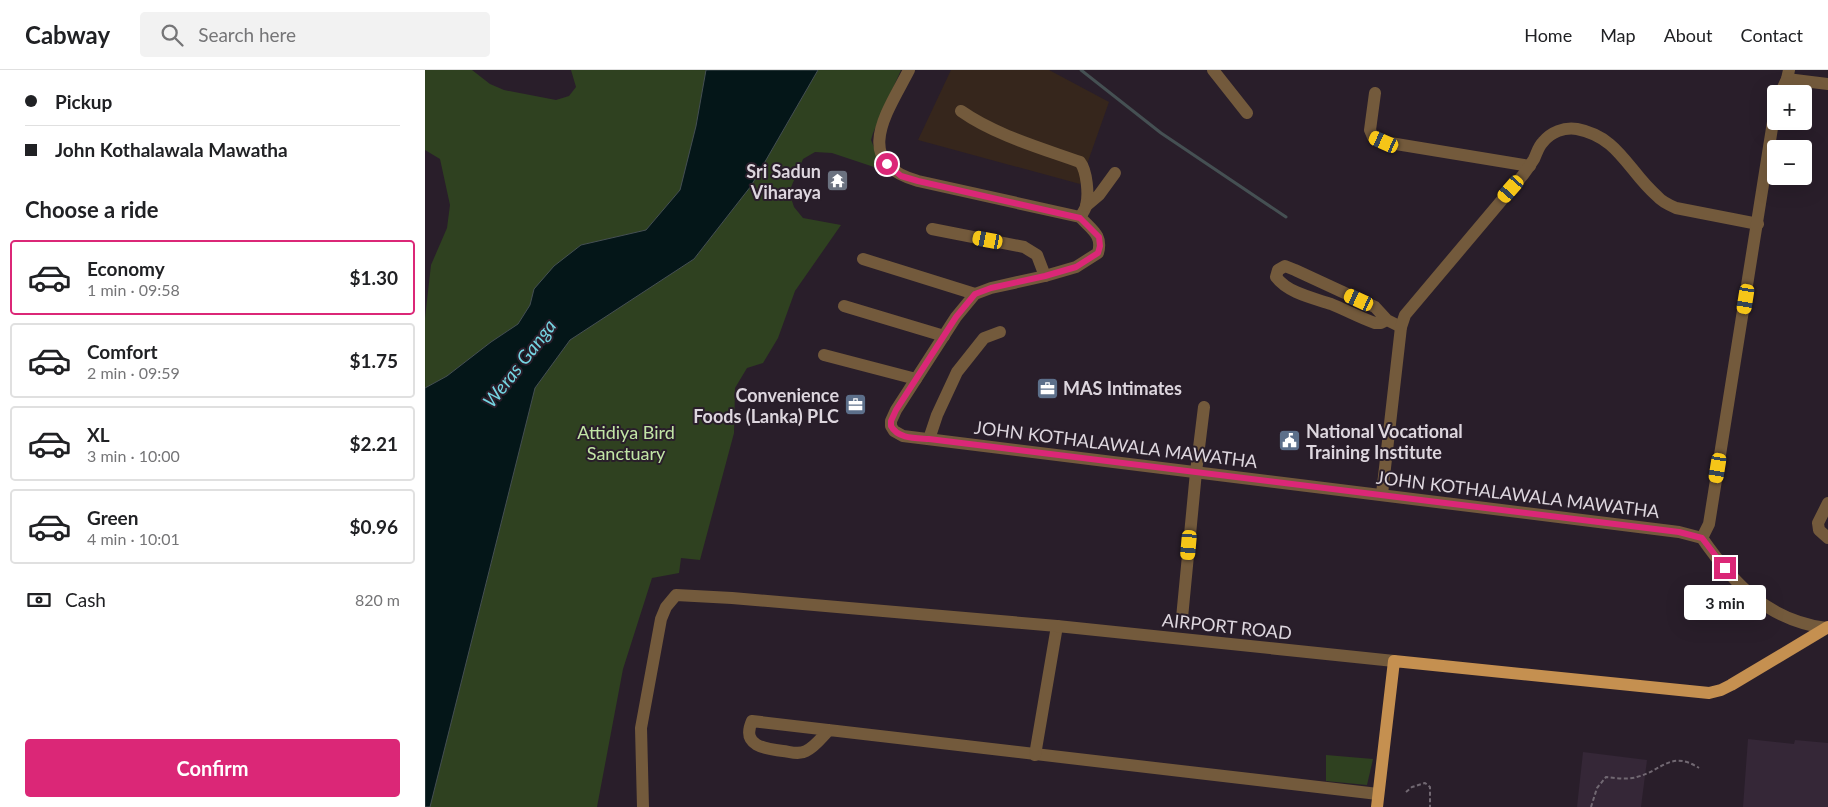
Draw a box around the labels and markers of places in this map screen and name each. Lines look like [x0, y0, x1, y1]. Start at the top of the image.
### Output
place label: Sri Sadun Viharaya [746, 160, 821, 203]
temple icon: Sri Sadun Viharaya [825, 169, 849, 193]
office icon: MAS Intimates [1035, 376, 1059, 400]
place label: MAS Intimates [1063, 377, 1182, 399]
place label: Convenience Foods (Lanka) PLC [693, 384, 839, 427]
office icon: Convenience Foods (Lanka) PLC [843, 393, 867, 417]
place label: National Vocational Training Institute [1306, 420, 1463, 463]
public building icon: National Vocational Training Institute [1278, 429, 1302, 453]

